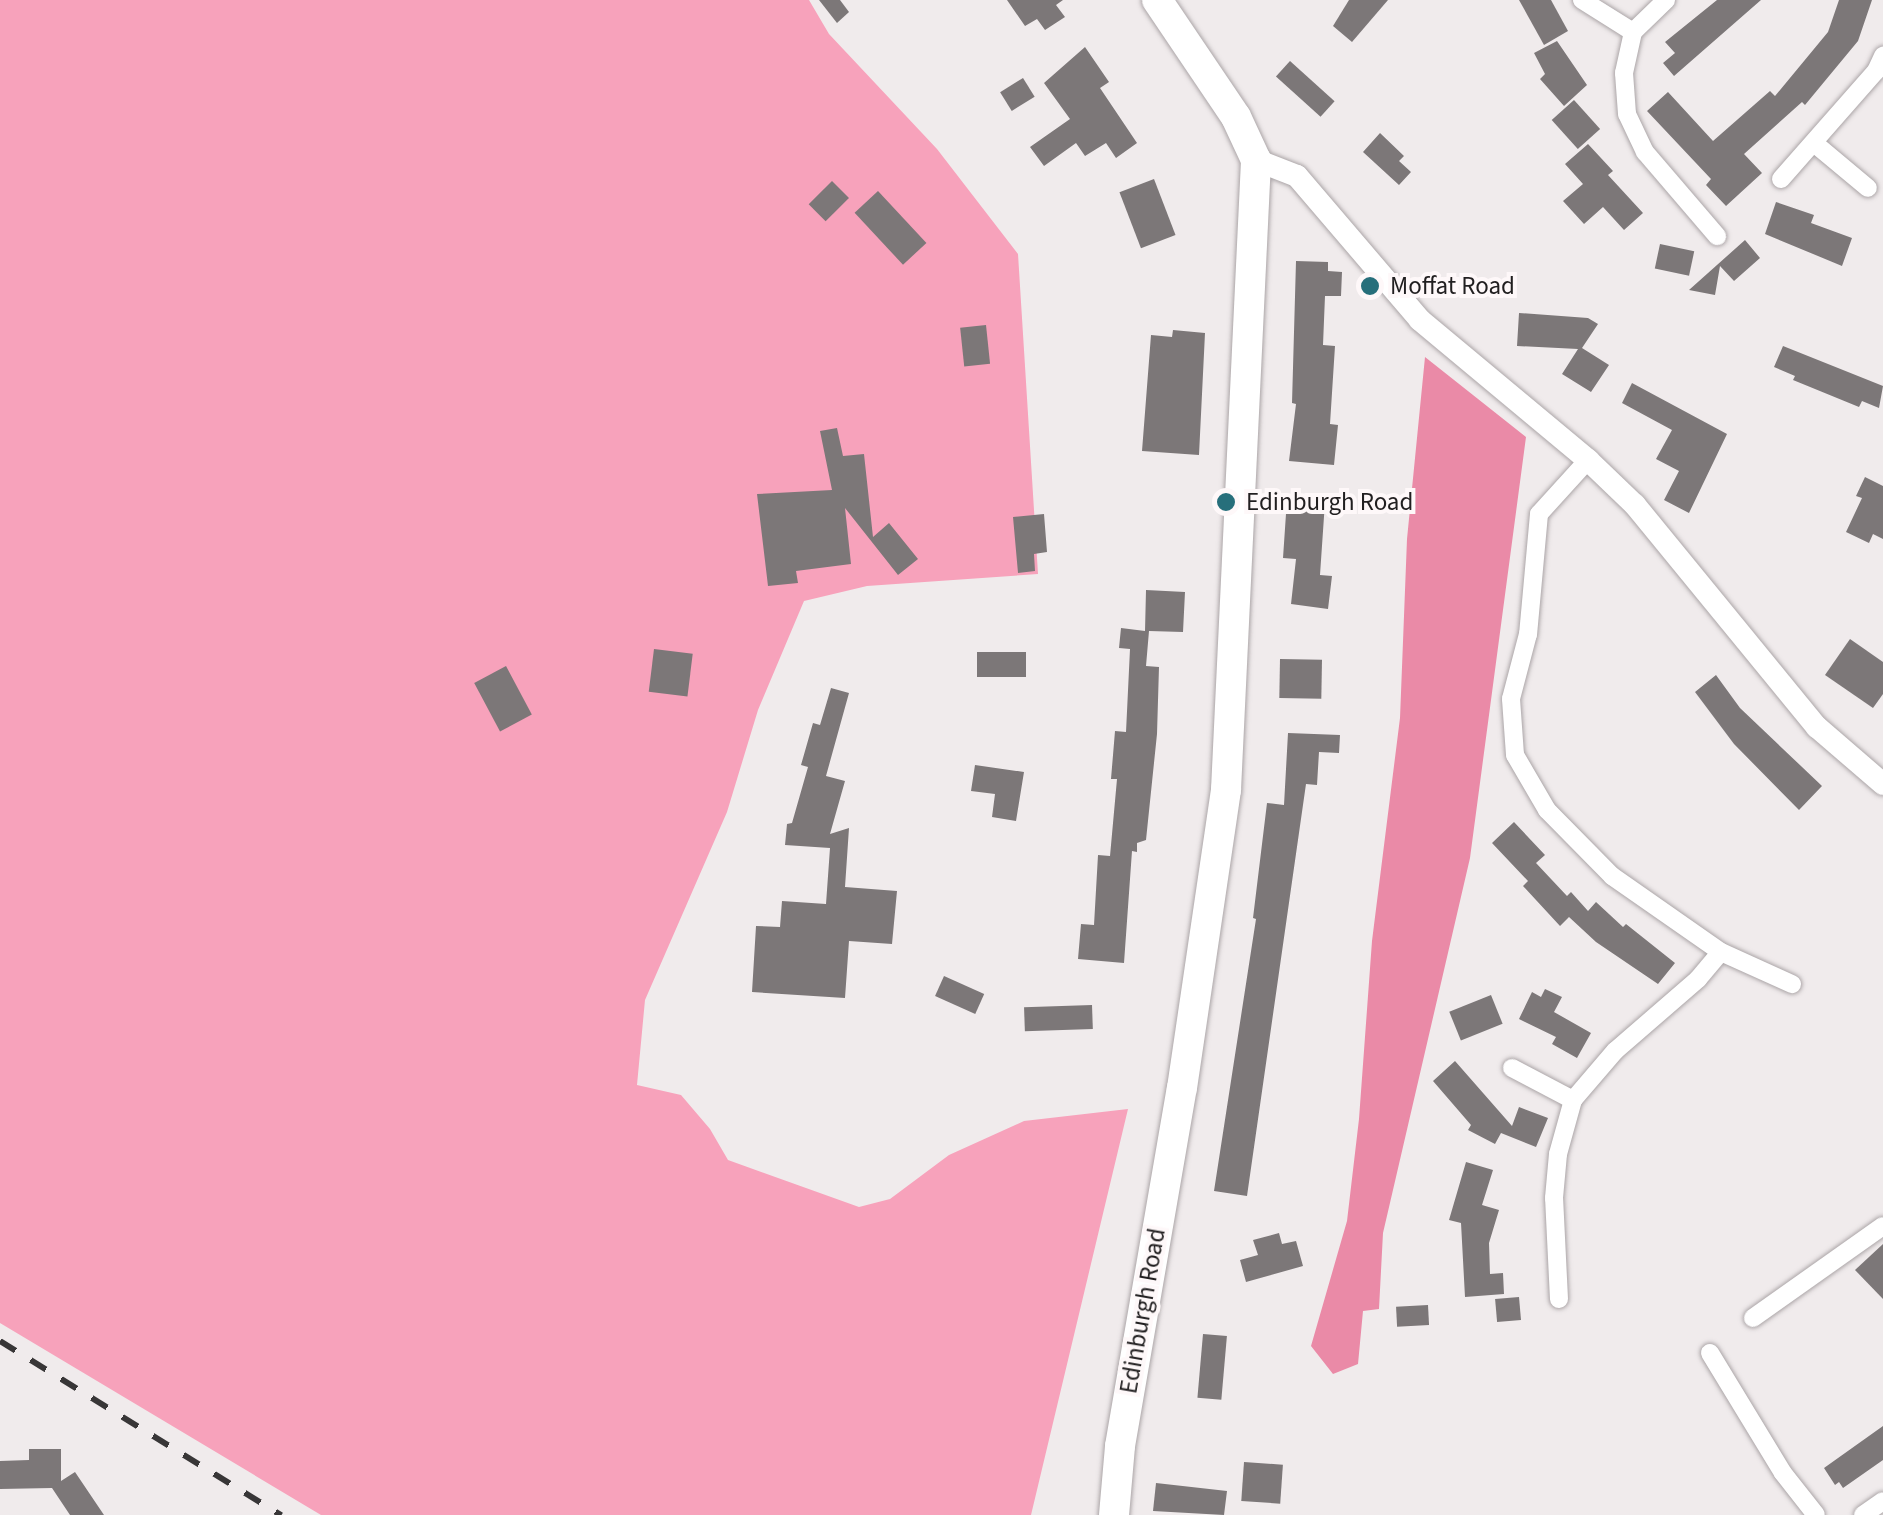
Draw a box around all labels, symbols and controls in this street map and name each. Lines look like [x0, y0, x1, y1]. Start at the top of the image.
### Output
place label: Moffat Road [1390, 271, 1515, 301]
marker: Moffat Road [1359, 275, 1381, 297]
place label: Edinburgh Road [1246, 487, 1413, 517]
marker: Edinburgh Road [1215, 491, 1237, 513]
street label: Edinburgh Road [1114, 1226, 1172, 1396]

